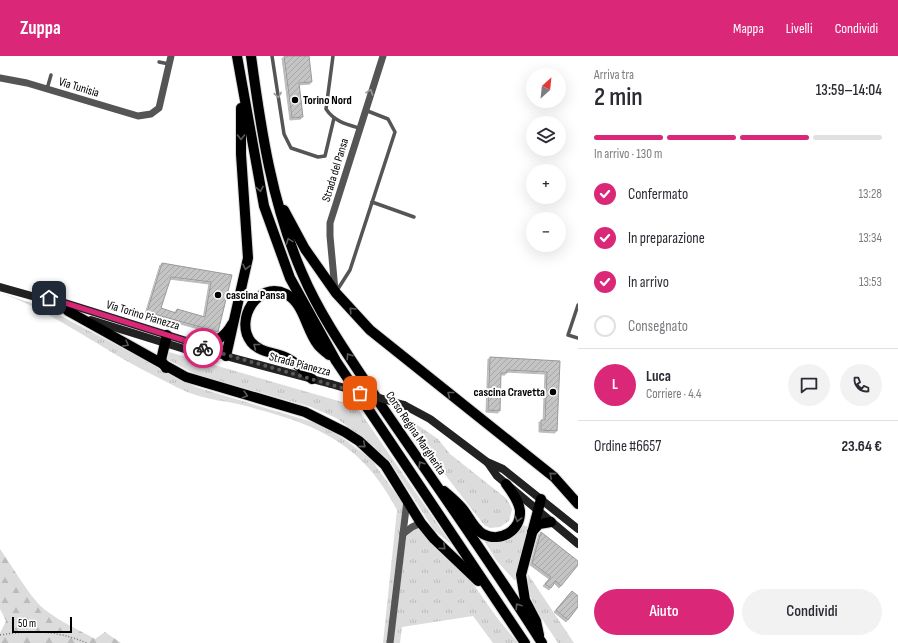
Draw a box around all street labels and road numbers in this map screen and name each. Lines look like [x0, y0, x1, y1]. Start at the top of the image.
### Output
street label: Via Tunisia [57, 74, 101, 101]
street label: Strada del Pansa [319, 136, 352, 204]
street label: Via Torino Pianezza [104, 297, 182, 334]
street label: Strada Pianezza [267, 349, 333, 380]
street label: Corso Regina Margherita [382, 389, 449, 478]

